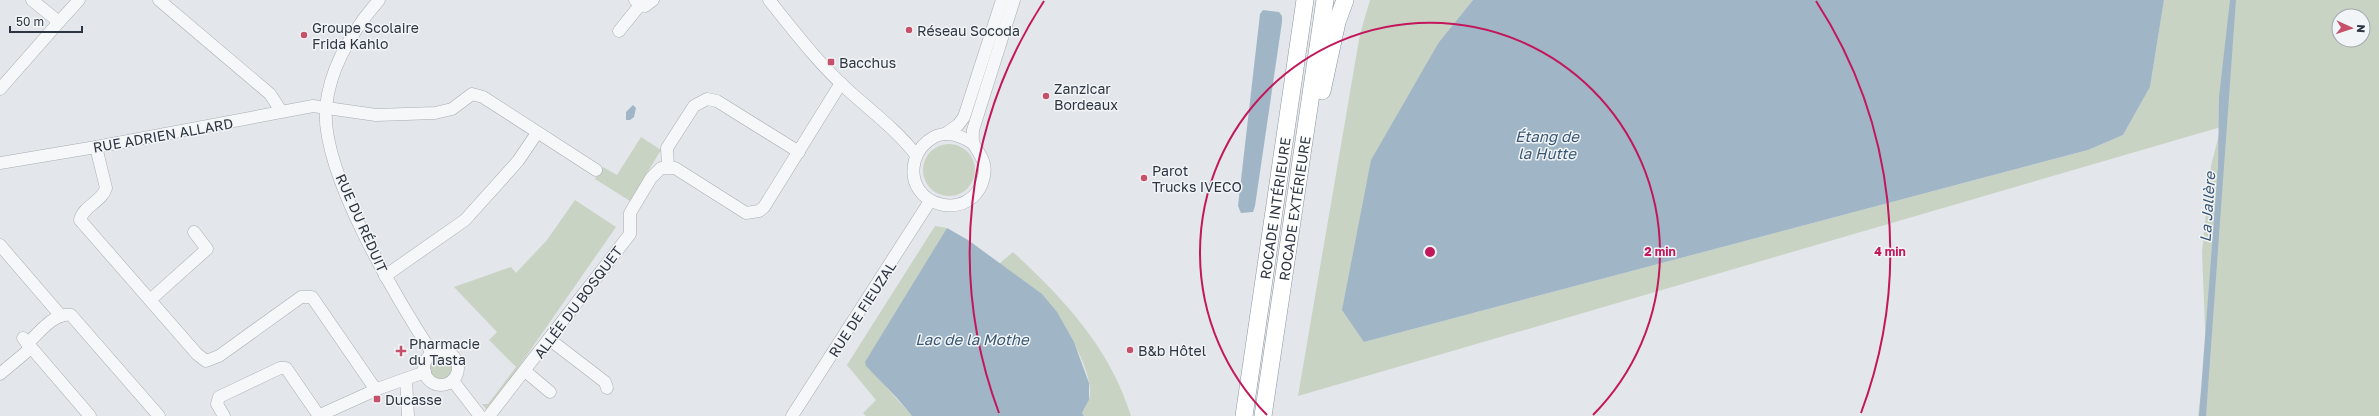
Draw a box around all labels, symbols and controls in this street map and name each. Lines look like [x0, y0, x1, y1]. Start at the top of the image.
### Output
scale bar [10, 8, 82, 34]
north arrow [2331, 8, 2371, 48]
text: 50 m [16, 14, 44, 29]
place label: Groupe Scolaire Frida Kahlo [312, 19, 419, 52]
place label: Réseau Socoda [917, 22, 1020, 39]
text: N [2355, 24, 2368, 33]
marker: Réseau Socoda [904, 25, 914, 35]
marker: Groupe Scolaire Frida Kahlo [299, 30, 309, 40]
place label: Bacchus [839, 54, 896, 71]
marker: Bacchus [826, 57, 836, 67]
place label: Zanzicar Bordeaux [1054, 80, 1118, 113]
marker: Zanzicar Bordeaux [1041, 91, 1051, 101]
street label: RUE ADRIEN ALLARD [92, 114, 234, 156]
water label: Étang de la Hutte [1515, 127, 1580, 162]
street label: ROCADE EXTÉRIEURE [1275, 135, 1313, 282]
street label: ROCADE INTÉRIEURE [1256, 136, 1293, 280]
place label: Parot Trucks IVECO [1152, 162, 1242, 195]
water label: La Jallère [2196, 170, 2219, 243]
street label: RUE DU RÉDUIT [333, 171, 392, 275]
marker: Parot Trucks IVECO [1139, 173, 1149, 183]
street label: ALLÉE DU BOSQUET [530, 242, 626, 361]
text: 2 min [1644, 244, 1676, 259]
text: 4 min [1874, 244, 1906, 259]
centre of rings [1423, 245, 1437, 259]
street label: RUE DE FIEUZAL [825, 258, 899, 360]
water label: Lac de la Mothe [915, 330, 1030, 348]
place label: Pharmacie du Tasta [409, 335, 480, 368]
place label: B&b Hôtel [1138, 342, 1206, 359]
marker: B&b Hôtel [1125, 345, 1135, 355]
marker: Pharmacie du Tasta [396, 346, 406, 356]
place label: Ducasse [385, 391, 442, 408]
marker: Ducasse [372, 394, 382, 404]

